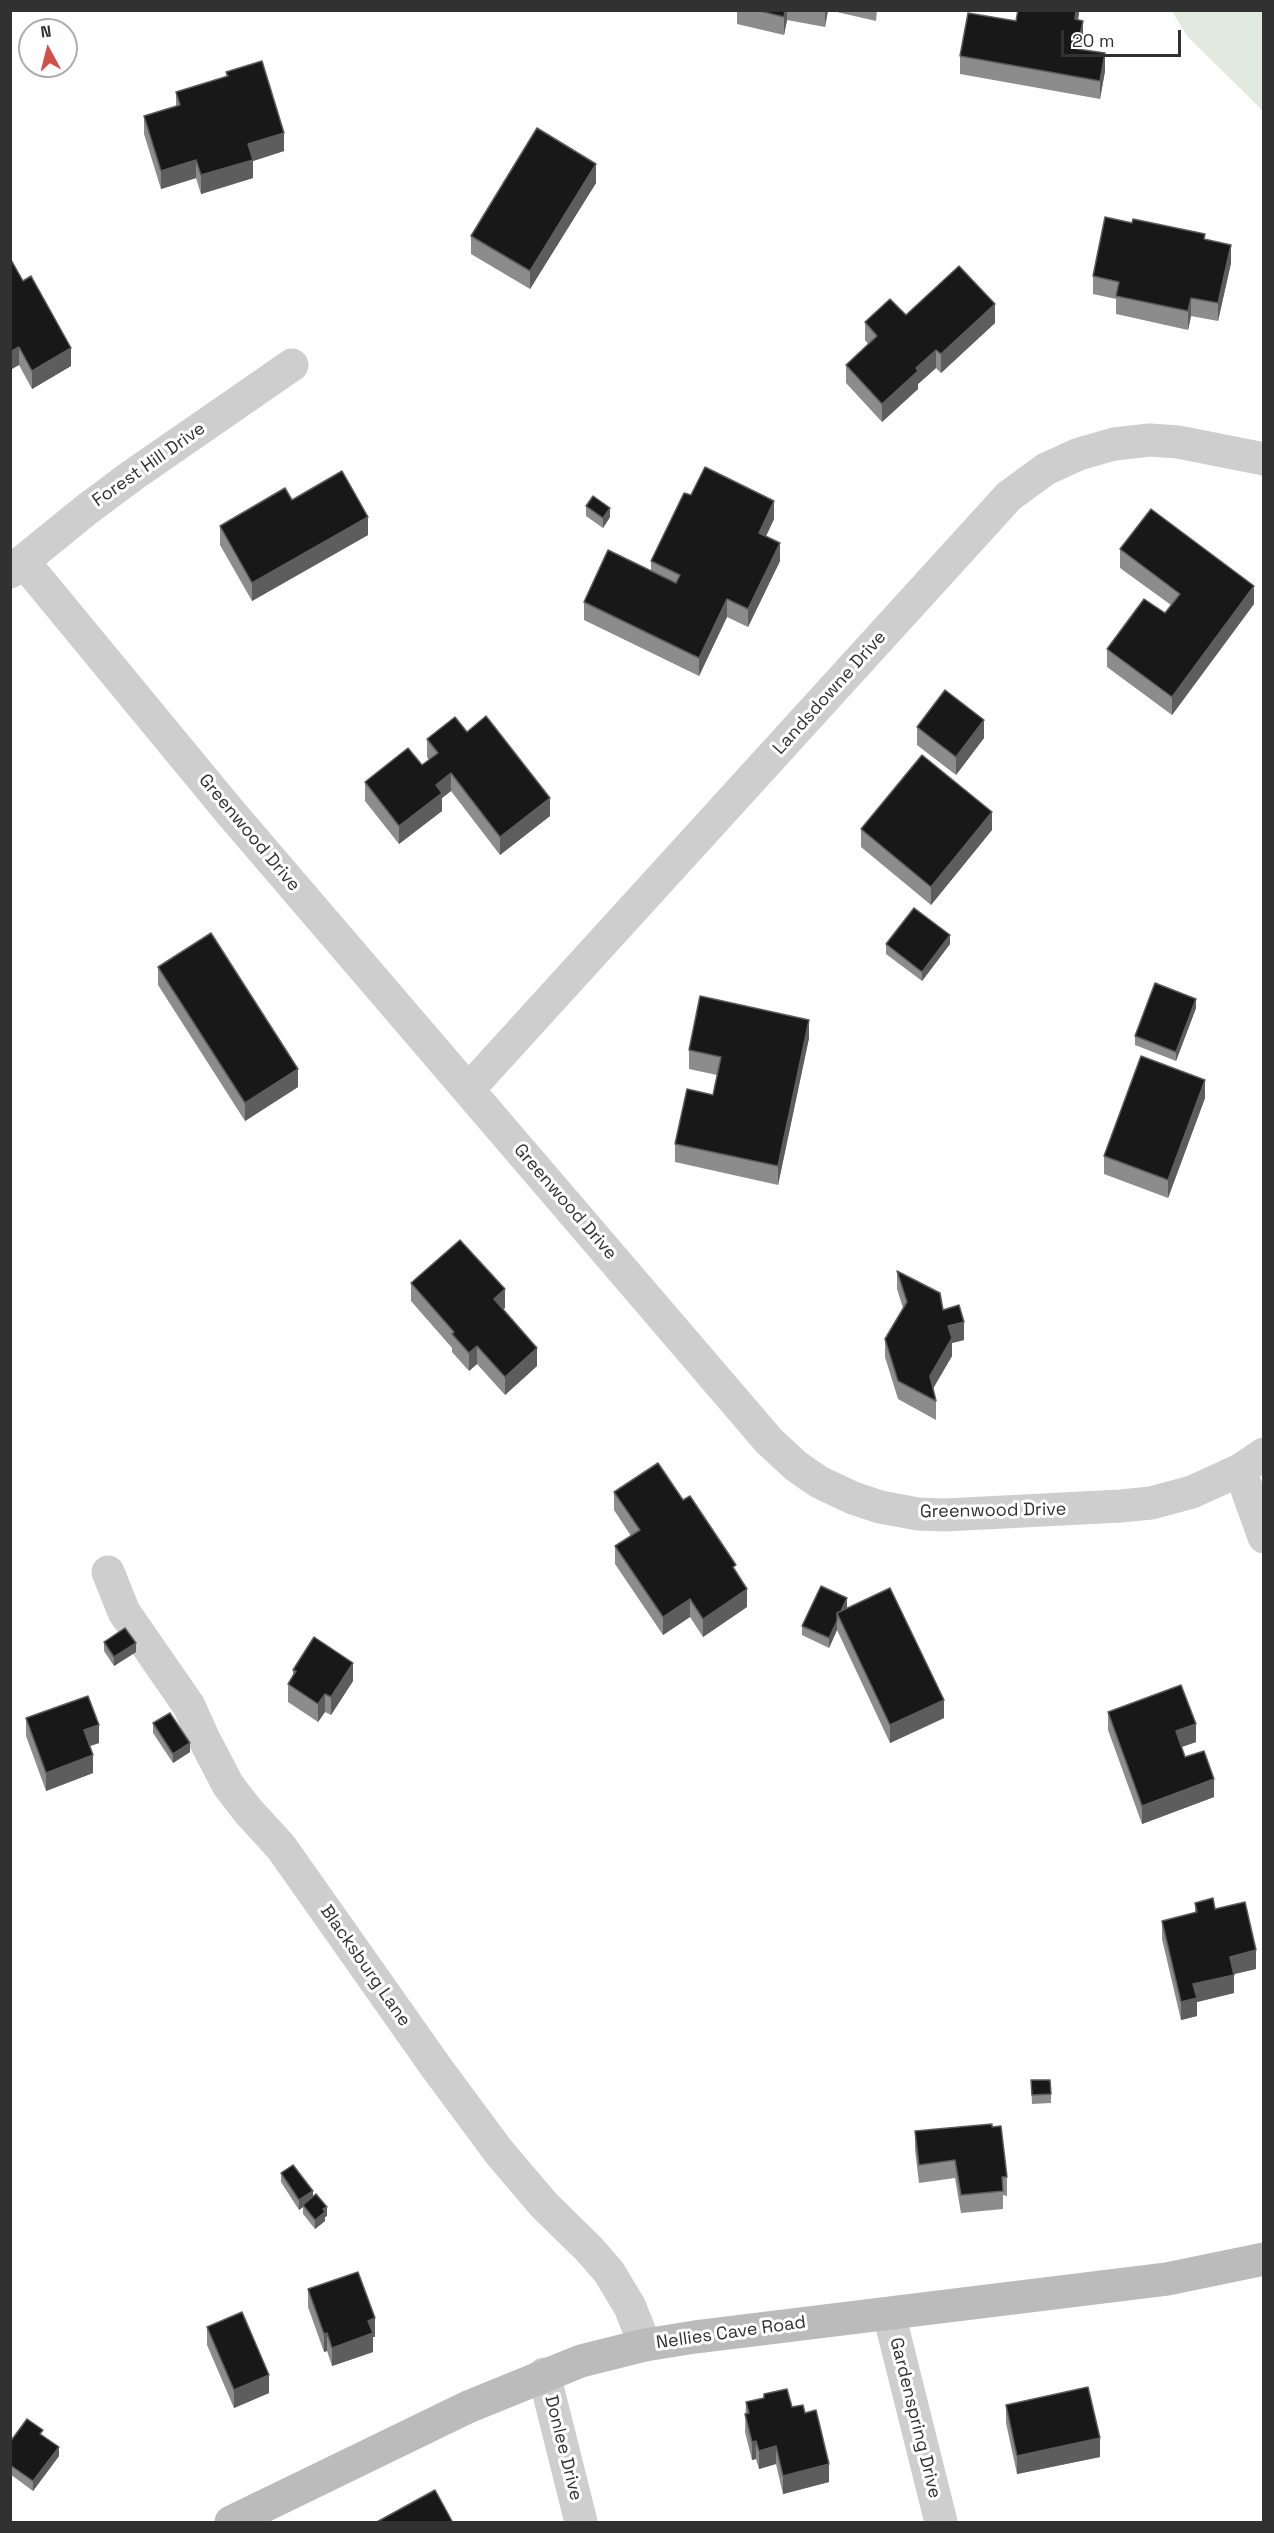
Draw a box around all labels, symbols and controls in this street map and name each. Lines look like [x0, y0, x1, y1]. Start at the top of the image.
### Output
north arrow [18, 18, 78, 78]
scale bar [1064, 18, 1184, 56]
text: N [39, 21, 53, 43]
text: 20 m [1072, 29, 1115, 52]
street label: Forest Hill Drive [88, 418, 210, 512]
street label: Landsdowne Drive [769, 627, 891, 759]
street label: Greenwood Drive [194, 770, 304, 896]
street label: Greenwood Drive [509, 1140, 621, 1264]
street label: Greenwood Drive [920, 1499, 1066, 1523]
street label: Blacksburg Lane [315, 1901, 415, 2031]
street label: Nellies Cave Road [655, 2312, 807, 2354]
street label: Gardenspring Drive [885, 2336, 945, 2500]
street label: Donlee Drive [540, 2393, 586, 2503]

